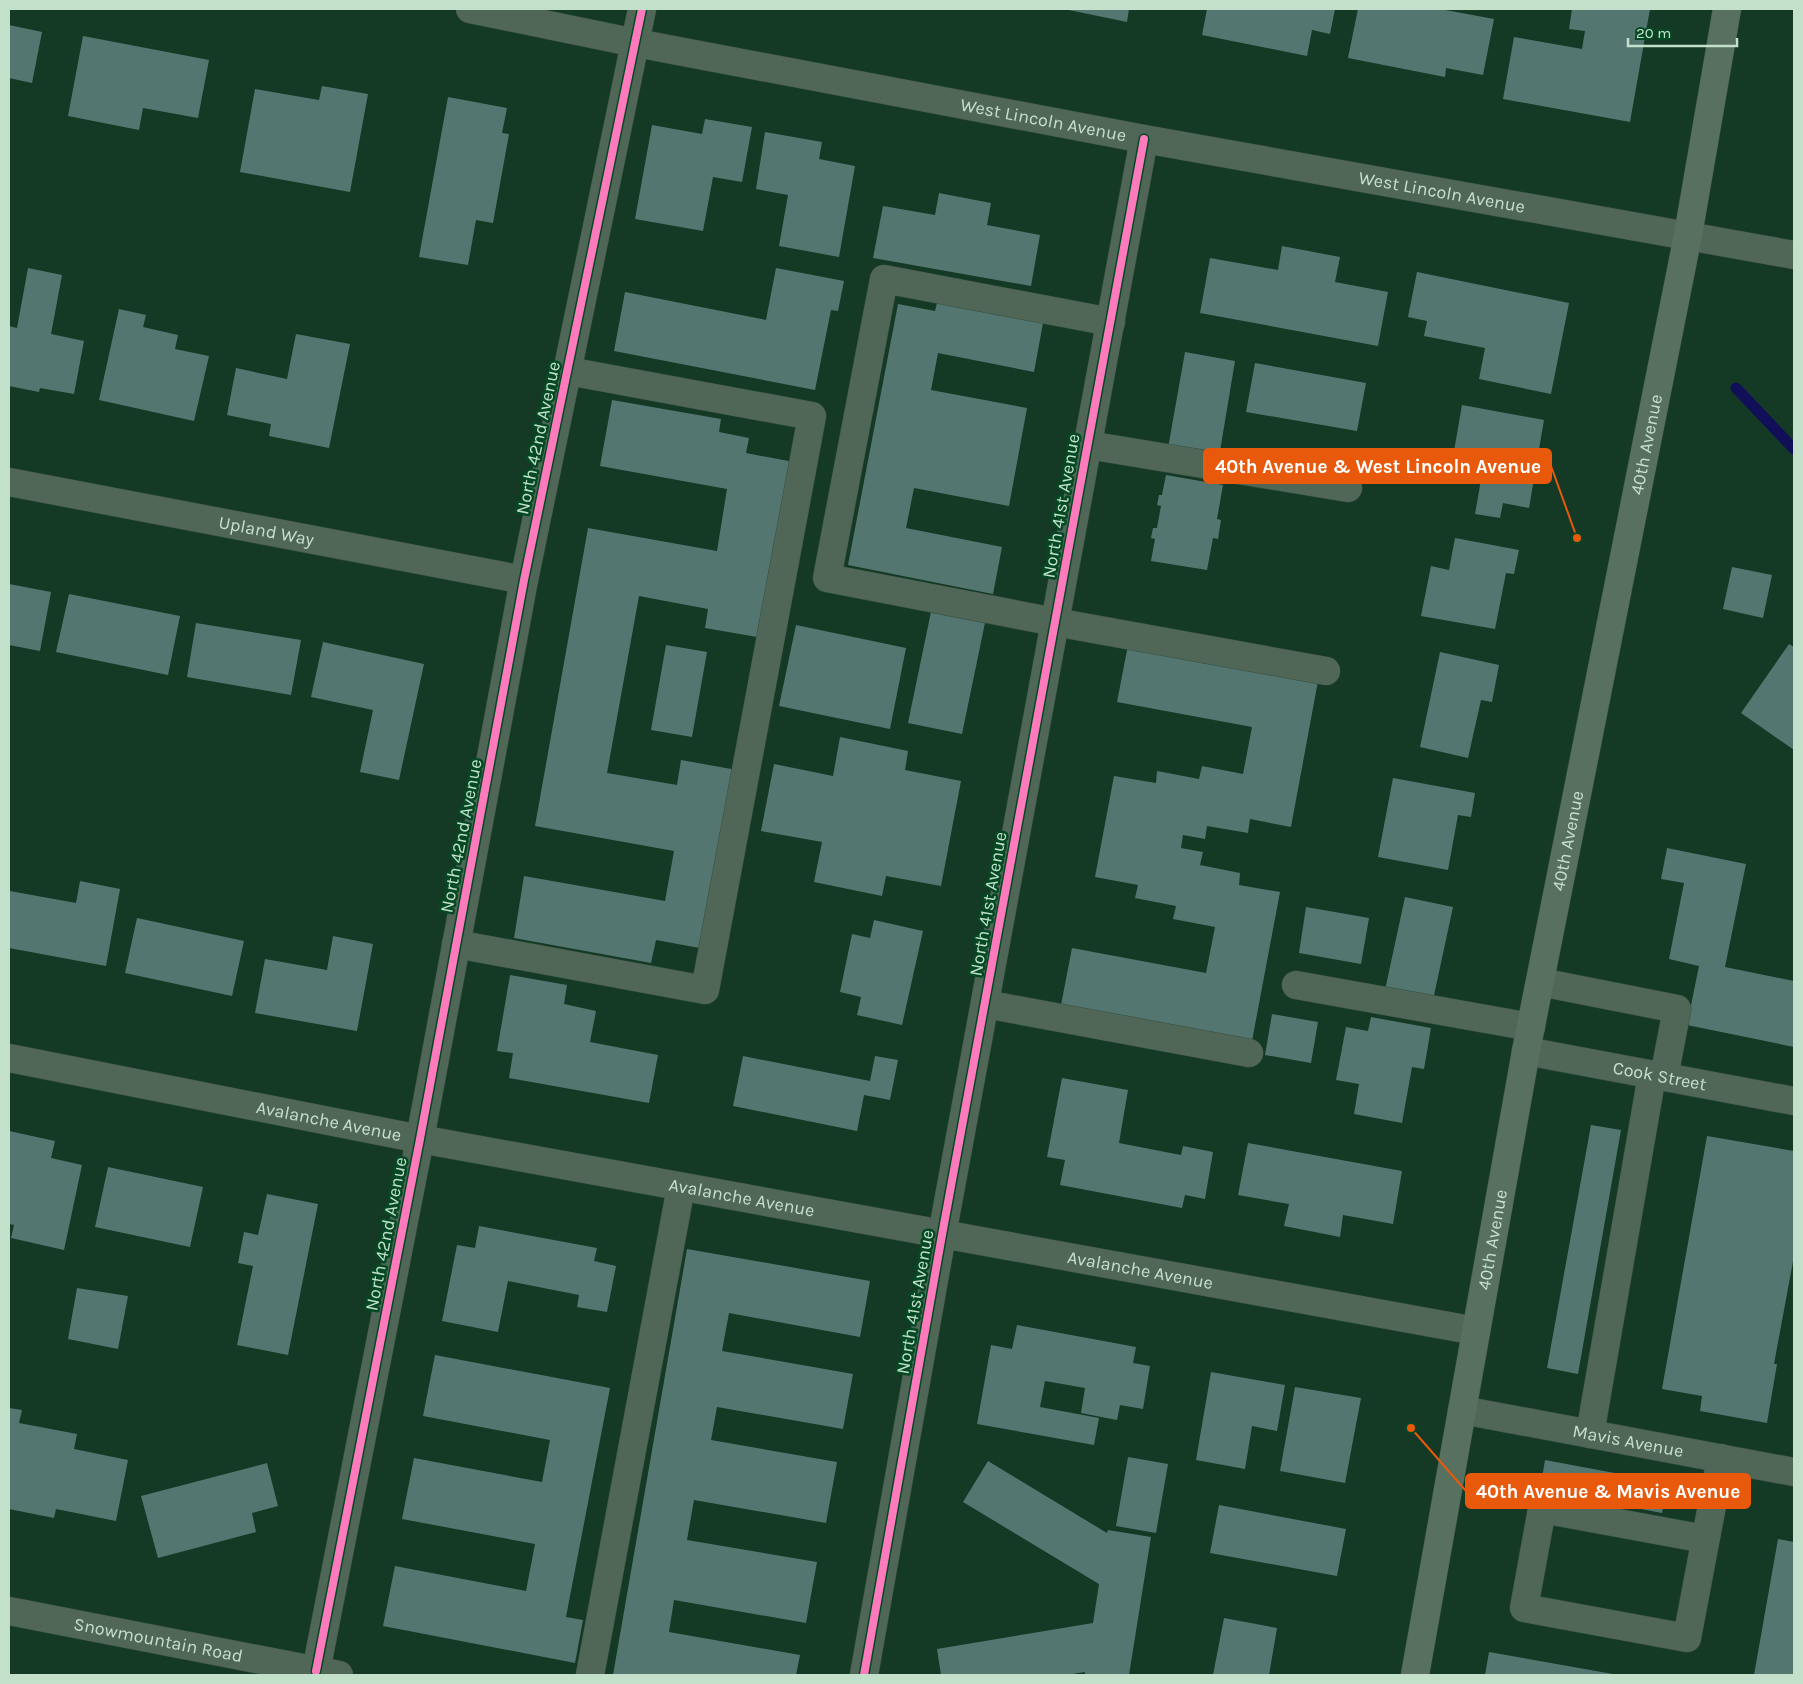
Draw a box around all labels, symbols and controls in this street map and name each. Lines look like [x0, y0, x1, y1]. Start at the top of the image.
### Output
scale bar [1628, 15, 1737, 47]
text: 20 m [1636, 24, 1671, 42]
street label: West Lincoln Avenue [958, 94, 1128, 146]
street label: West Lincoln Avenue [1357, 167, 1527, 218]
street label: North 42nd Avenue [511, 359, 565, 517]
street label: 40th Avenue [1626, 392, 1667, 497]
street label: North 41st Avenue [1037, 432, 1085, 580]
callout: 40th Avenue & West Lincoln Avenue [1204, 449, 1551, 483]
text: 40th Avenue & West Lincoln Avenue [1215, 456, 1541, 478]
street label: Upland Way [217, 511, 317, 551]
street label: North 42nd Avenue [435, 757, 487, 915]
street label: 40th Avenue [1547, 789, 1588, 893]
street label: North 41st Avenue [964, 830, 1012, 978]
street label: Cook Street [1611, 1056, 1708, 1095]
street label: Avalanche Avenue [254, 1096, 403, 1146]
street label: North 42nd Avenue [360, 1155, 412, 1313]
street label: Avalanche Avenue [667, 1173, 816, 1222]
street label: 40th Avenue [1473, 1188, 1512, 1292]
street label: North 41st Avenue [891, 1228, 939, 1376]
street label: Avalanche Avenue [1066, 1246, 1215, 1294]
street label: Mavis Avenue [1571, 1420, 1686, 1462]
callout: 40th Avenue & Mavis Avenue [1466, 1474, 1750, 1508]
text: 40th Avenue & Mavis Avenue [1476, 1481, 1740, 1503]
street label: Snowmountain Road [72, 1613, 245, 1667]

